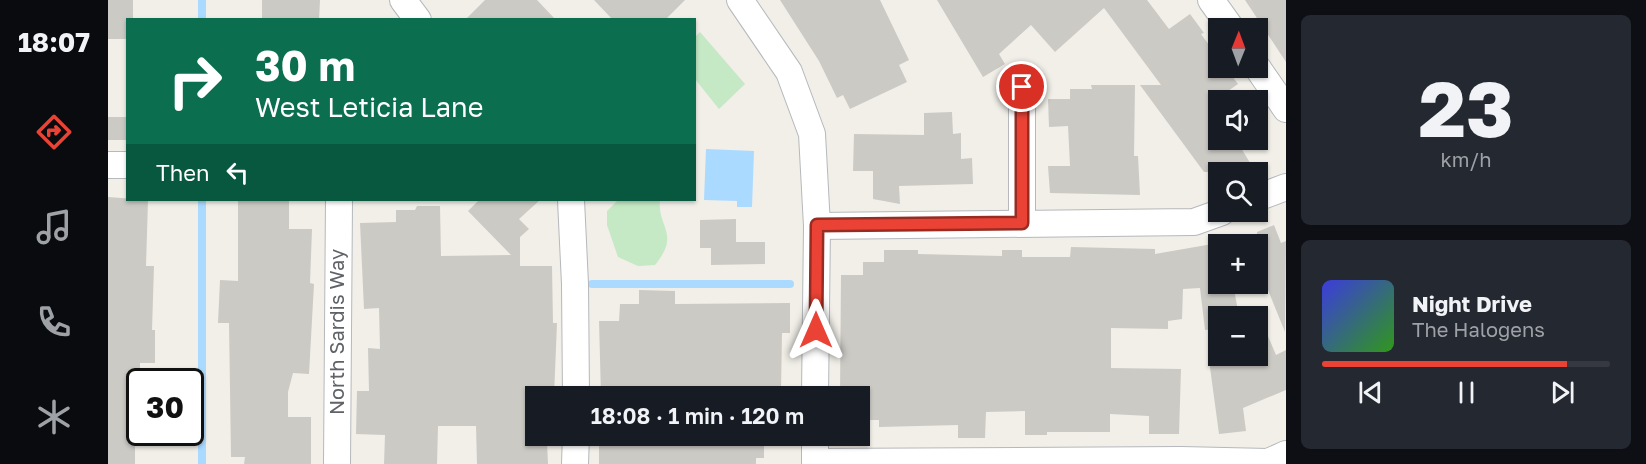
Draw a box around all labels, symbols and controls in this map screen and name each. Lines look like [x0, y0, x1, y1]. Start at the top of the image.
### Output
north arrow [1208, 18, 1268, 78]
map controls [1208, 18, 1268, 366]
text: 18:07 [18, 26, 90, 58]
text: 30 m [255, 40, 355, 90]
icon: right [156, 42, 234, 120]
pin [996, 61, 1047, 112]
text: 23 [1418, 61, 1514, 154]
icon: arrive [1005, 70, 1038, 103]
button: sound [1208, 90, 1268, 150]
text: West Leticia Lane [255, 91, 483, 123]
icon: directions [33, 111, 75, 153]
text: km/h [1441, 147, 1491, 171]
icon: left [221, 156, 254, 189]
text: Then [156, 159, 209, 186]
button: search [1208, 162, 1268, 222]
icon: music [33, 206, 75, 248]
button: + [1208, 234, 1268, 294]
street label: North Sardis Way [324, 249, 348, 415]
text: Night Drive [1412, 290, 1532, 317]
position arrow [784, 298, 848, 362]
icon: phone [33, 301, 75, 343]
button: − [1208, 306, 1268, 366]
text: The Halogens [1412, 317, 1545, 341]
speed limit sign: 30 [126, 368, 204, 446]
icon: previous [1354, 376, 1387, 409]
icon: pause [1450, 376, 1483, 409]
icon: next [1546, 376, 1579, 409]
icon: climate [33, 396, 75, 438]
text: 18:08 · 1 min · 120 m [591, 402, 804, 429]

